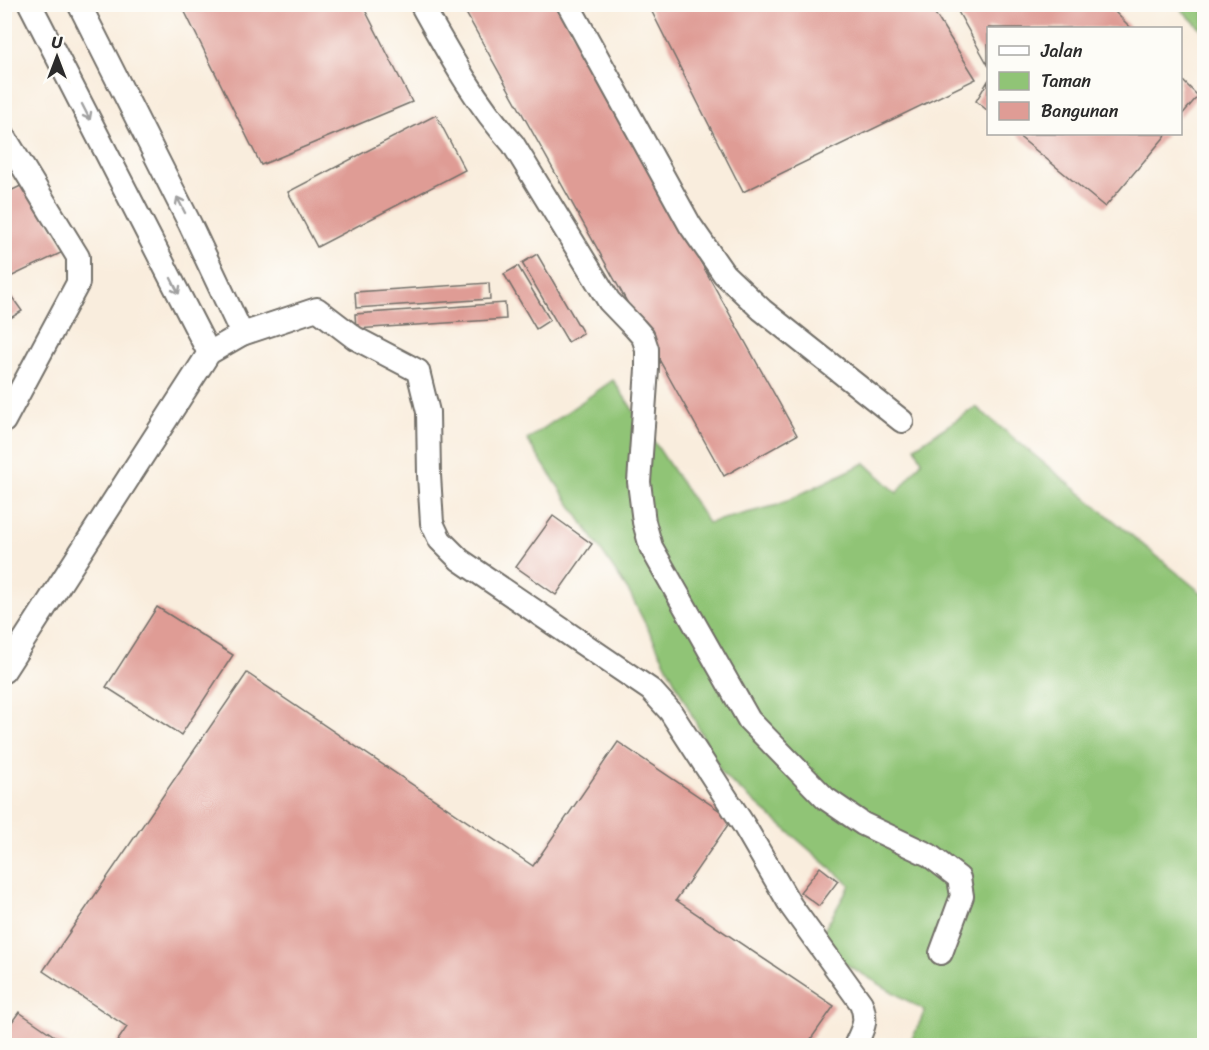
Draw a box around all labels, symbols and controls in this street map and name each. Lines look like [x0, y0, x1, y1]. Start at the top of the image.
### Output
north arrow [27, 27, 87, 87]
legend [987, 27, 1182, 135]
text: U [52, 28, 64, 57]
text: Jalan [1040, 35, 1083, 67]
text: Taman [1041, 65, 1091, 97]
text: Bangunan [1041, 95, 1119, 127]
one-way arrow [81, 103, 92, 121]
one-way arrow [175, 197, 186, 215]
one-way arrow [169, 277, 181, 294]

